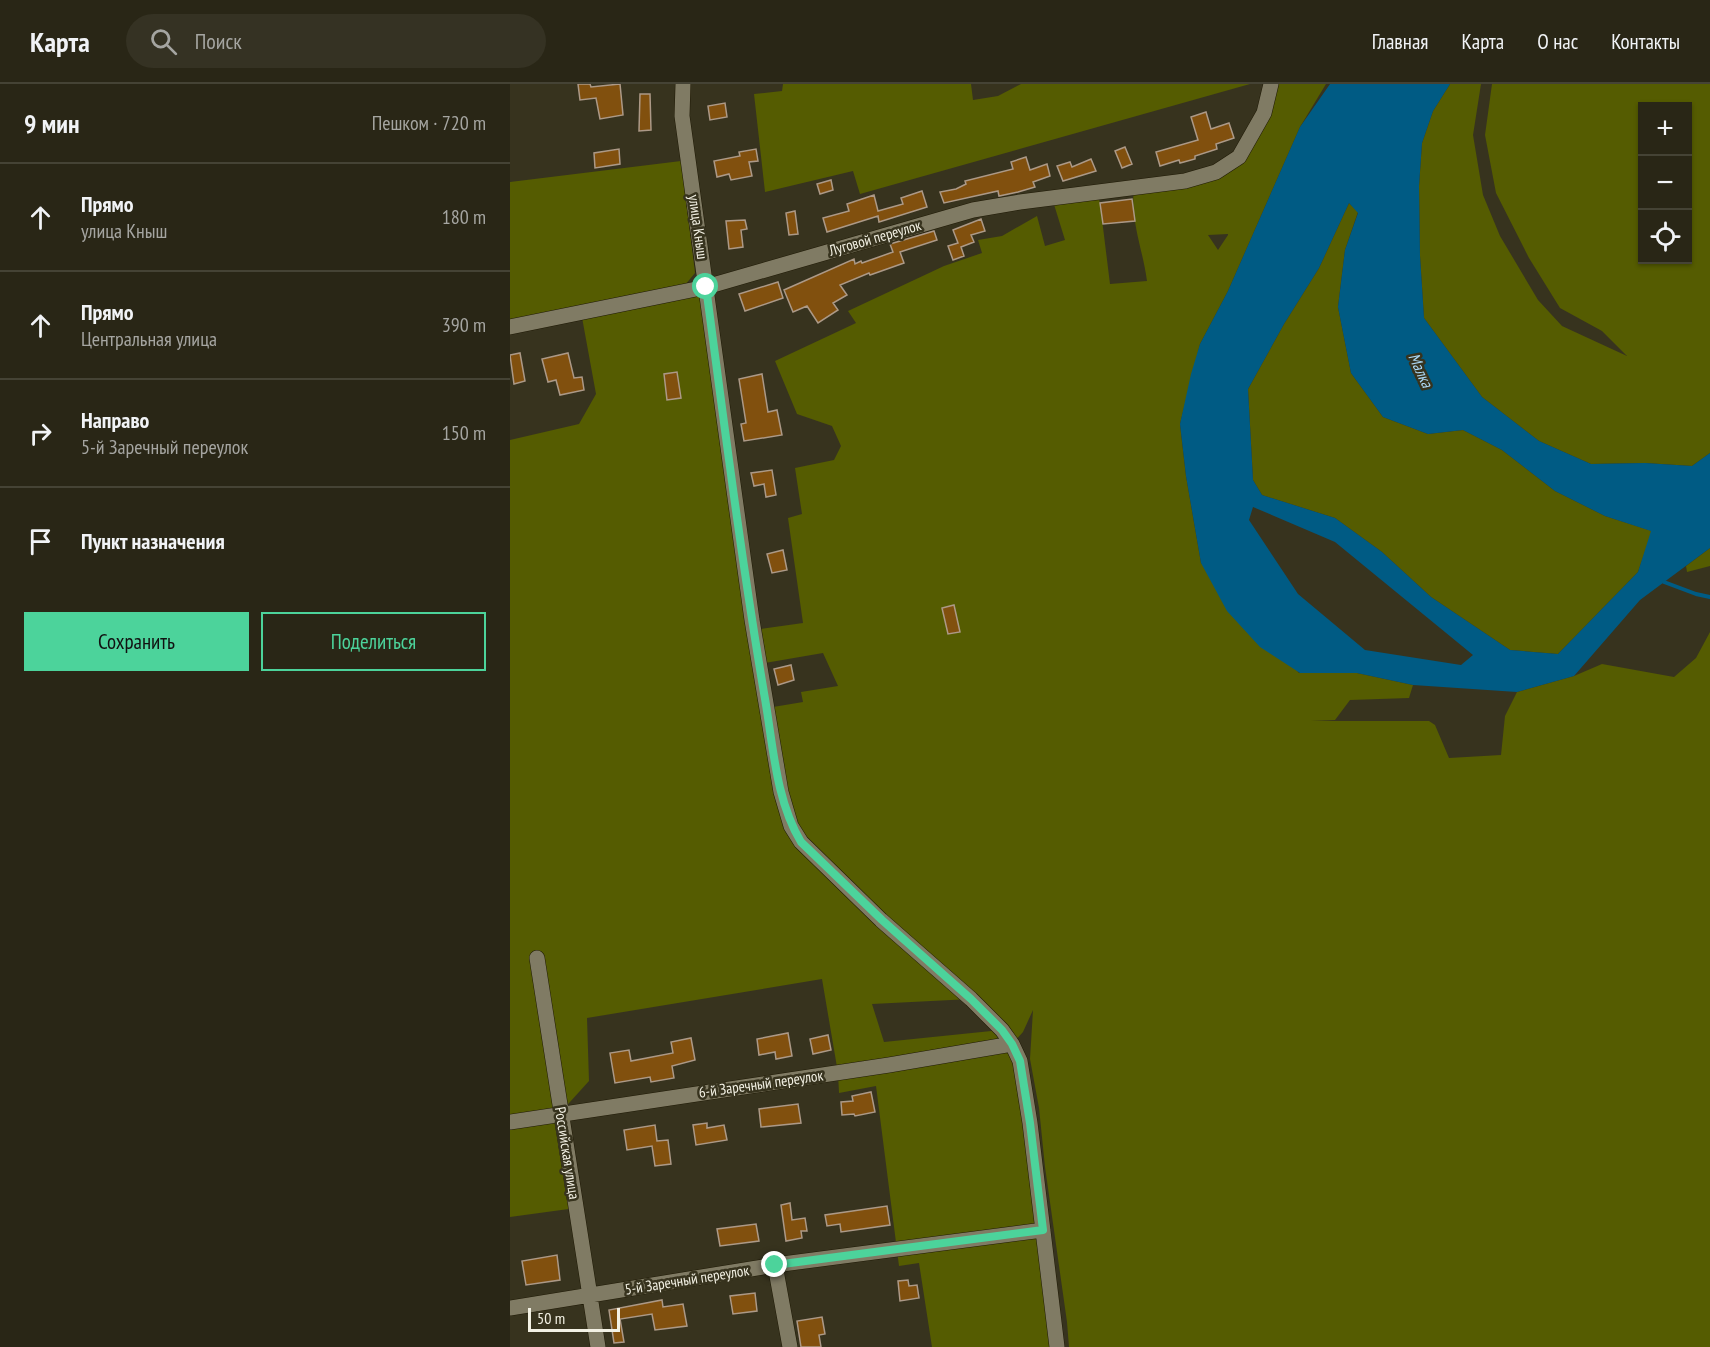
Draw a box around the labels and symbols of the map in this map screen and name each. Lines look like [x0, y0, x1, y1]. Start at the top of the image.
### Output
street label: улица Кныш [685, 194, 712, 260]
street label: Луговой переулок [826, 215, 923, 260]
route start [692, 273, 718, 299]
water label: Малка [1404, 350, 1438, 392]
street label: 6-й Заречный переулок [698, 1065, 825, 1102]
street label: Российская улица [551, 1105, 584, 1200]
route end [761, 1251, 787, 1277]
street label: 5-й Заречный переулок [624, 1260, 751, 1299]
scale bar [528, 1305, 620, 1332]

